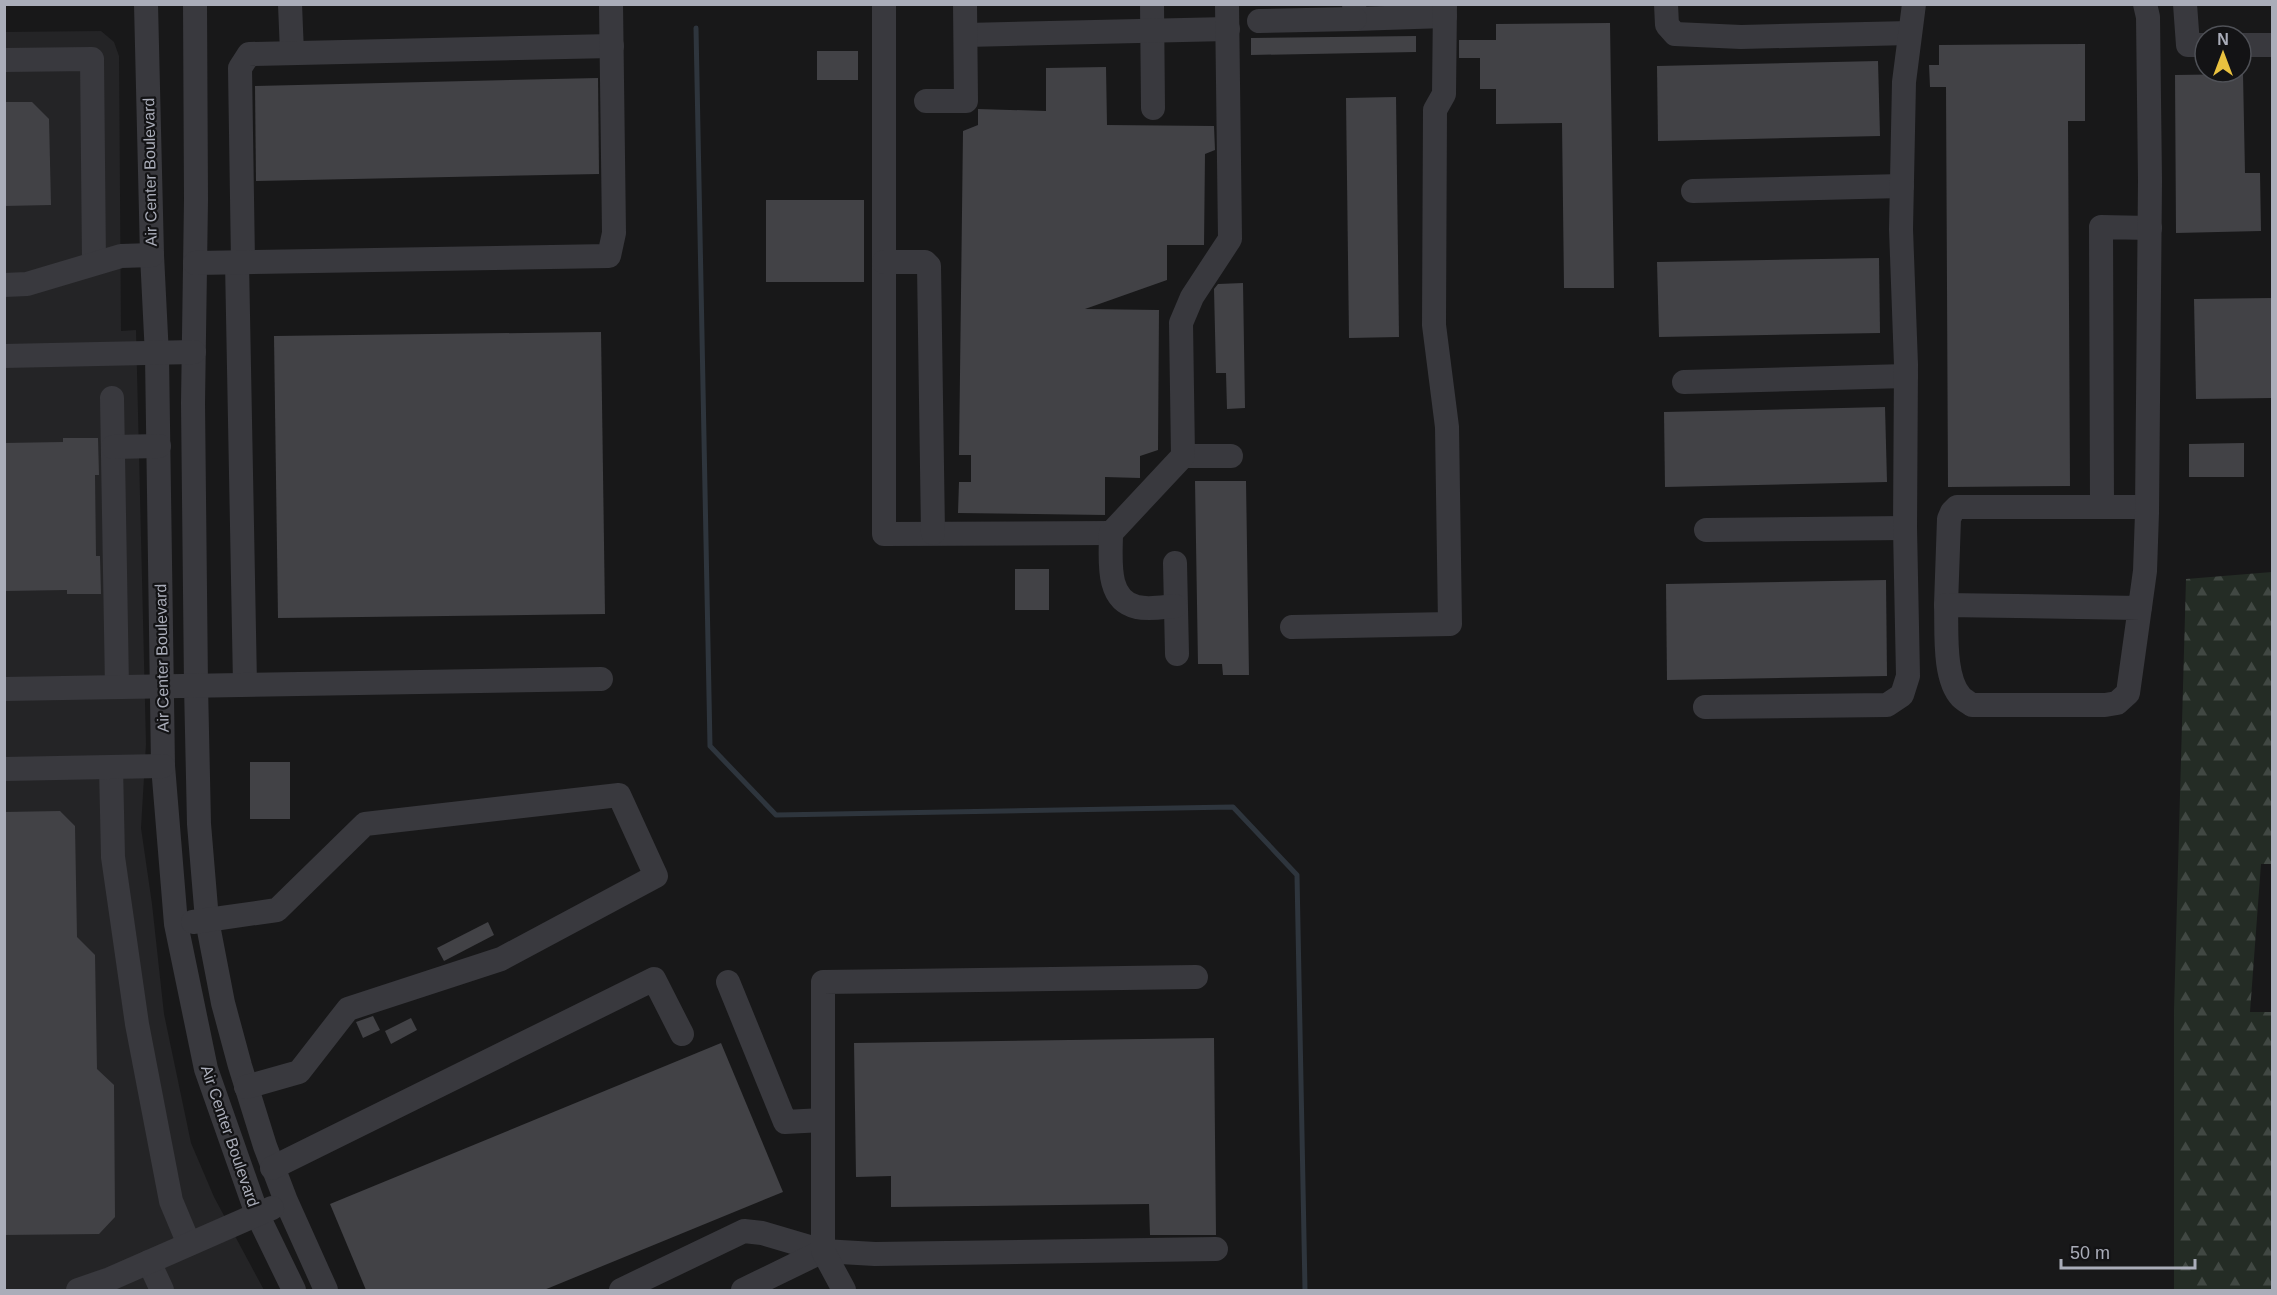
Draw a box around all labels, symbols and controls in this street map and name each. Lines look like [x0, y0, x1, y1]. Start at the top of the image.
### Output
north arrow [2193, 24, 2253, 84]
text: N [2217, 31, 2229, 48]
street label: Air Center Boulevard [140, 98, 160, 246]
street label: Air Center Boulevard [152, 584, 172, 732]
street label: Air Center Boulevard [198, 1063, 262, 1209]
scale bar [2061, 1232, 2194, 1270]
text: 50 m [2070, 1243, 2110, 1263]

